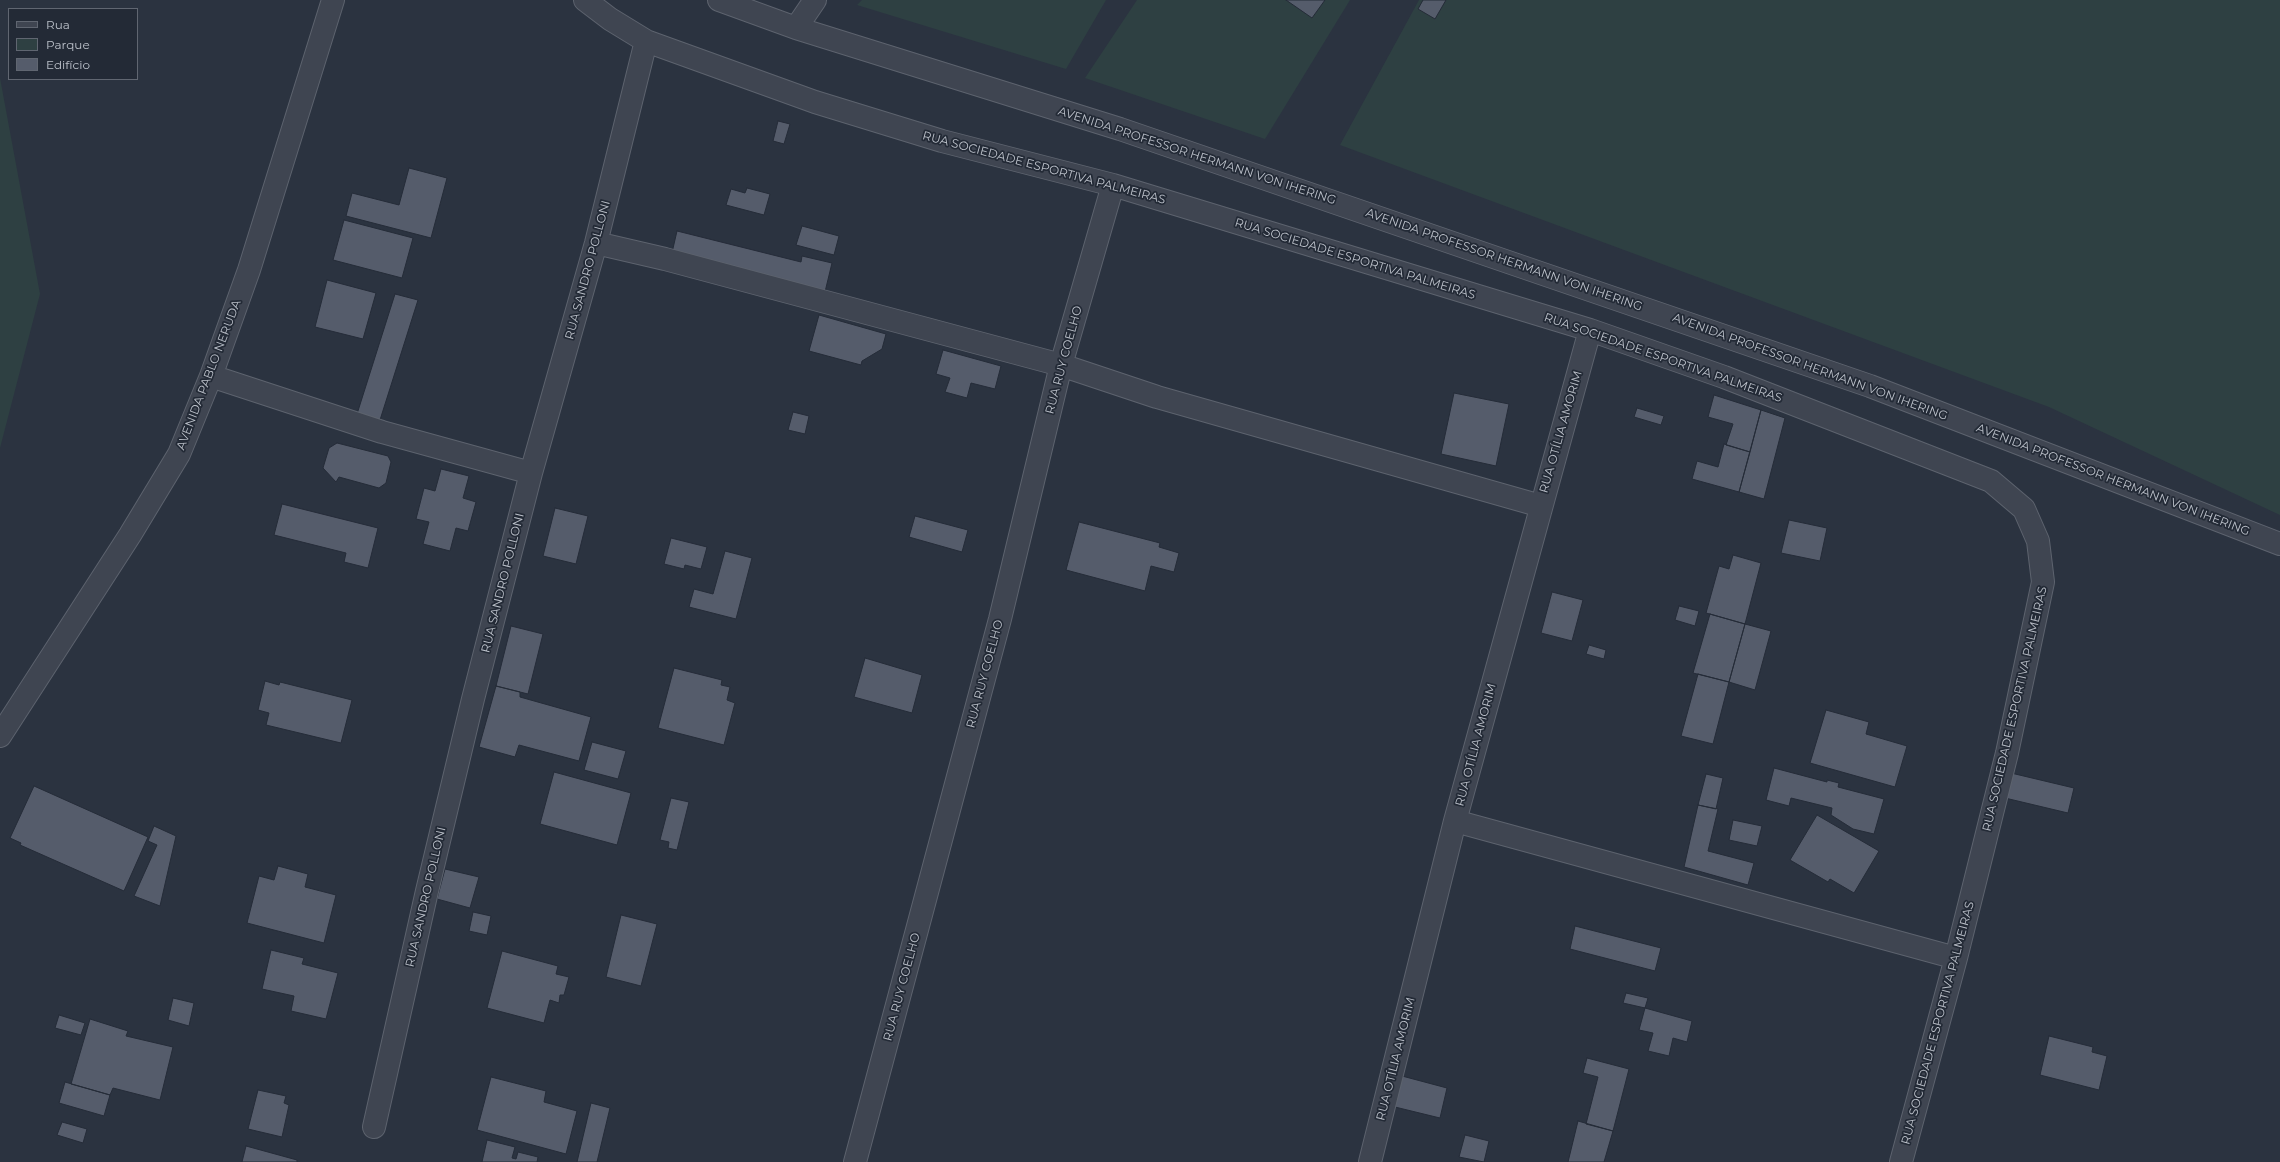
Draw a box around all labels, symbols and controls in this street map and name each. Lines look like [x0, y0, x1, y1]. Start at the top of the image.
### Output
legend [8, 8, 138, 80]
text: Rua [46, 17, 70, 32]
text: Parque [46, 37, 90, 52]
text: Edifício [46, 57, 90, 72]
street label: AVENIDA PROFESSOR HERMANN VON IHERING [1056, 104, 1338, 208]
street label: RUA SOCIEDADE ESPORTIVA PALMEIRAS [921, 129, 1167, 207]
street label: RUA SANDRO POLLONI [562, 199, 614, 341]
street label: AVENIDA PROFESSOR HERMANN VON IHERING [1364, 206, 1644, 314]
street label: RUA SOCIEDADE ESPORTIVA PALMEIRAS [1233, 215, 1477, 303]
street label: AVENIDA PABLO NERUDA [174, 298, 244, 452]
street label: RUA RUY COELHO [1043, 304, 1085, 416]
street label: RUA SOCIEDADE ESPORTIVA PALMEIRAS [1542, 310, 1784, 406]
street label: AVENIDA PROFESSOR HERMANN VON IHERING [1670, 310, 1950, 424]
street label: RUA OTÍLIA AMORIM [1537, 369, 1585, 495]
street label: AVENIDA PROFESSOR HERMANN VON IHERING [1974, 421, 2252, 539]
street label: RUA SANDRO POLLONI [479, 512, 527, 654]
street label: RUA SOCIEDADE ESPORTIVA PALMEIRAS [1980, 585, 2050, 833]
street label: RUA RUY COELHO [964, 618, 1006, 730]
street label: RUA OTÍLIA AMORIM [1453, 682, 1499, 808]
street label: RUA SANDRO POLLONI [403, 826, 449, 968]
street label: RUA SOCIEDADE ESPORTIVA PALMEIRAS [1899, 900, 1977, 1146]
street label: RUA RUY COELHO [881, 931, 923, 1043]
street label: RUA OTÍLIA AMORIM [1374, 996, 1418, 1122]

